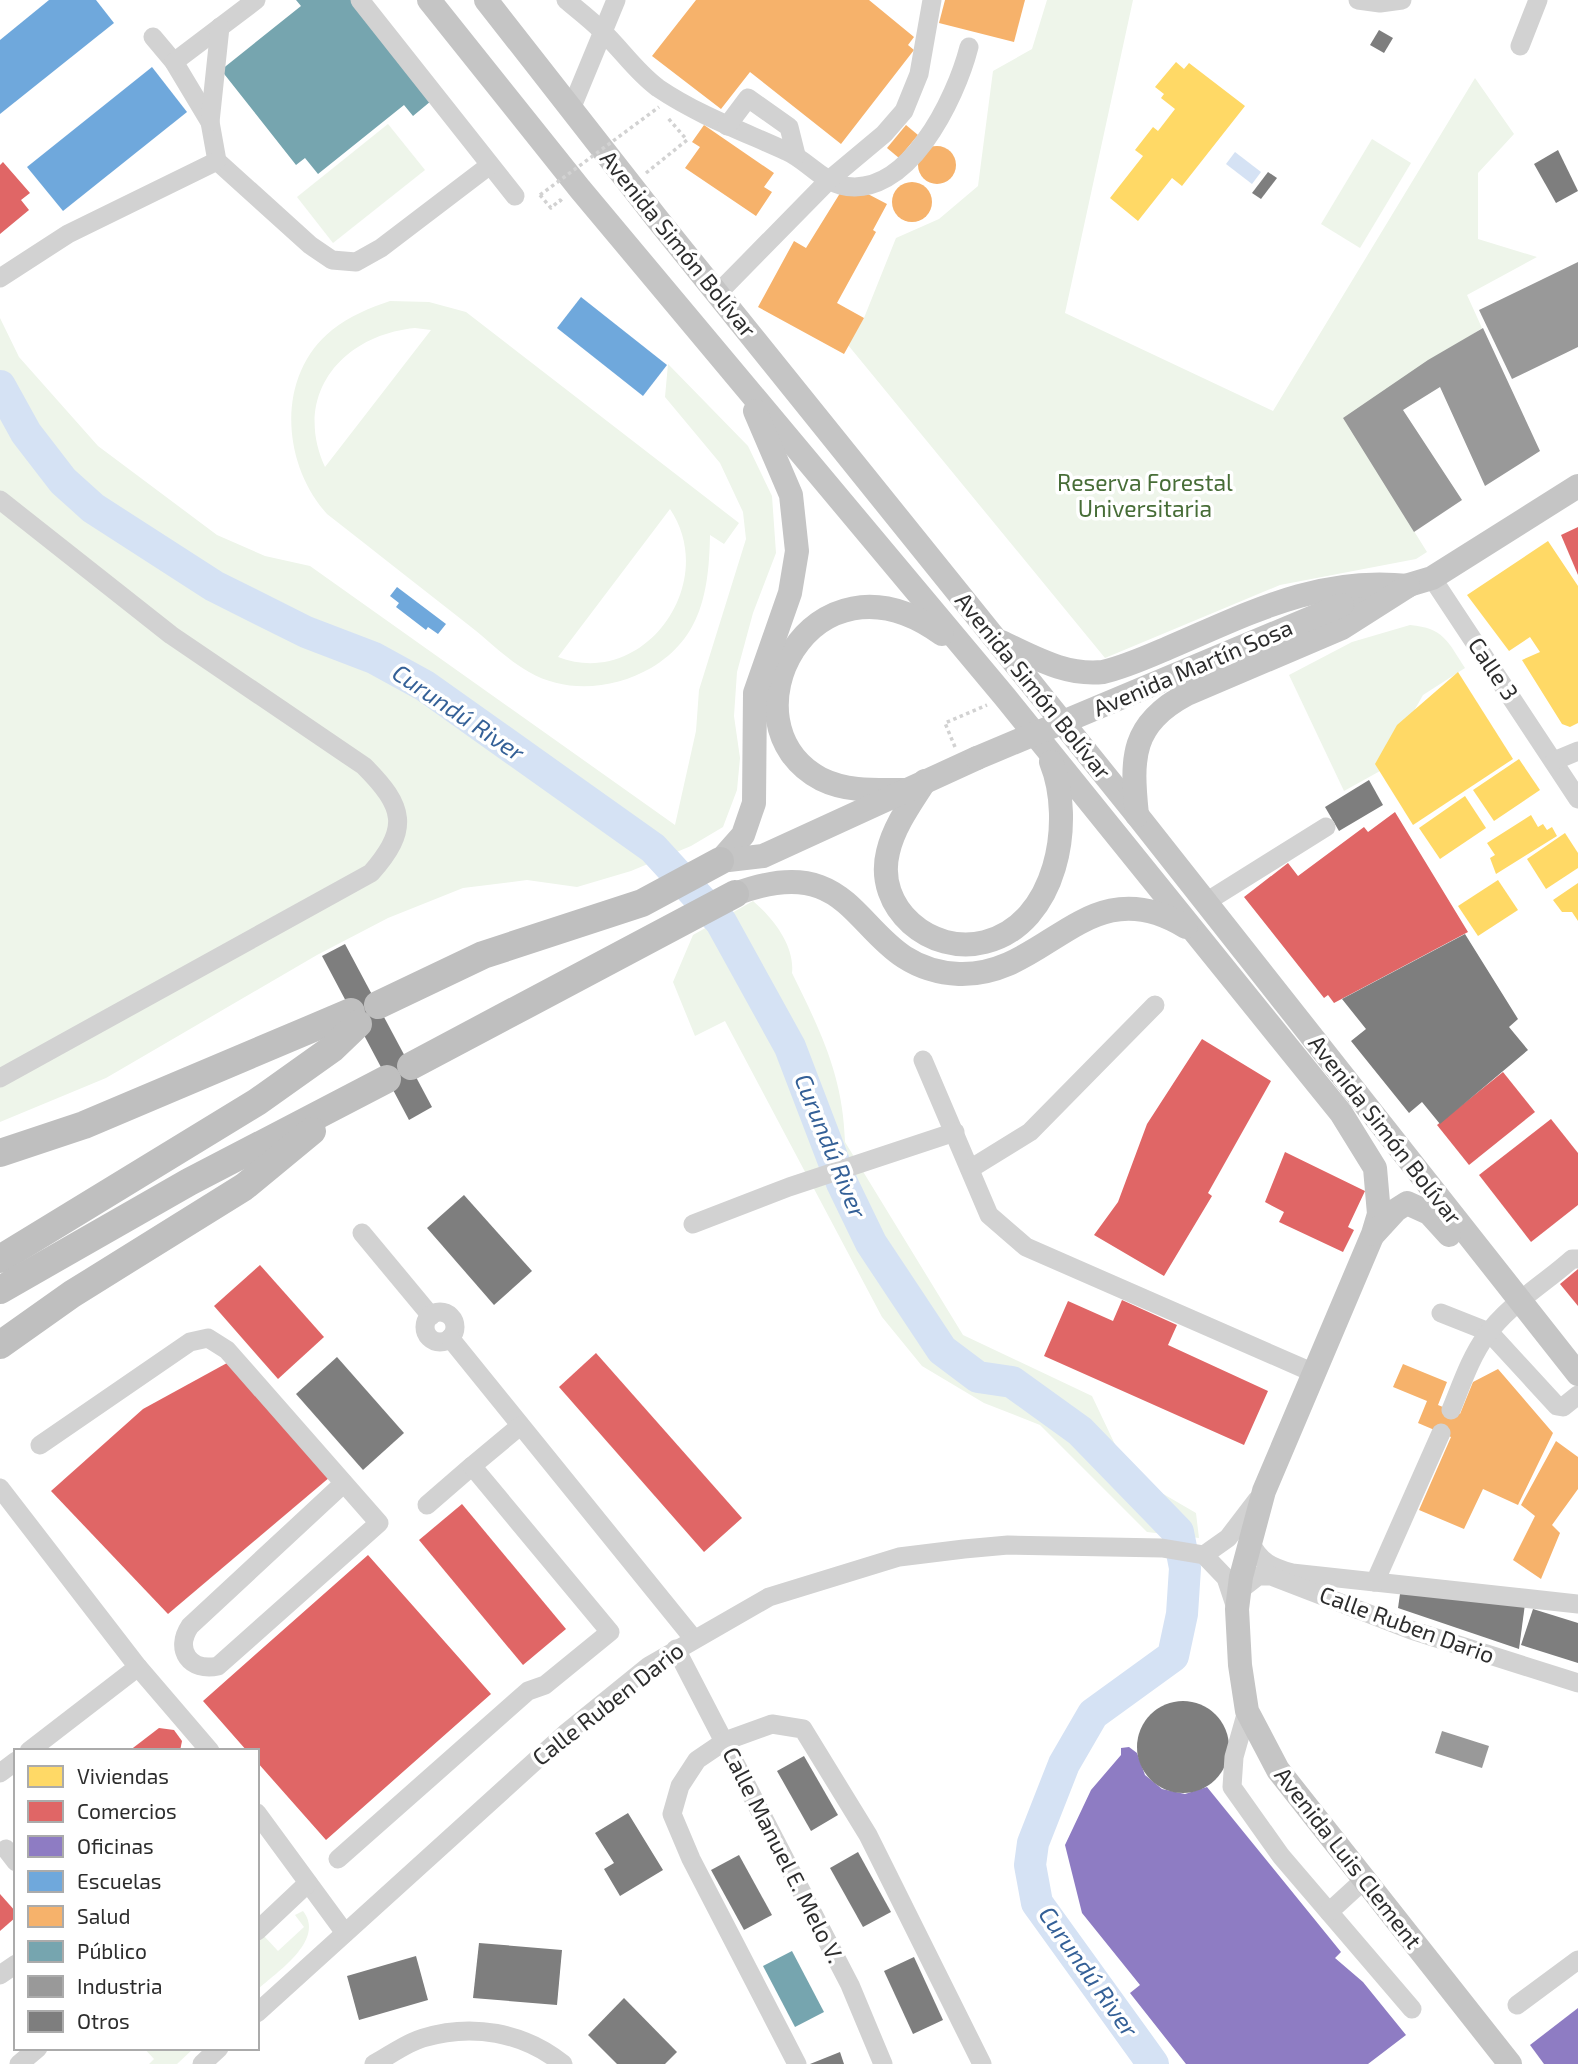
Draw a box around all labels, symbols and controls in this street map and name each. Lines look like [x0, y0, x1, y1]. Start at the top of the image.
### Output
street label: Avenida Simón Bolívar [595, 144, 763, 342]
park label: Reserva Forestal Universitaria [1057, 468, 1233, 522]
street label: Avenida Simón Bolívar [950, 586, 1118, 784]
street label: Avenida Martín Sosa [1089, 612, 1296, 722]
street label: Calle 3 [1463, 632, 1525, 705]
water label: Curundú River [387, 657, 531, 767]
street label: Avenida Simón Bolívar [1303, 1029, 1468, 1230]
water label: Curundú River [789, 1069, 874, 1222]
street label: Calle Ruben Dario [1316, 1579, 1499, 1669]
street label: Calle Ruben Dario [526, 1636, 689, 1771]
street label: Calle Manuel E. Melo V. [717, 1742, 850, 1967]
legend [14, 1749, 259, 2050]
street label: Avenida Luis Clement [1269, 1761, 1428, 1954]
text: Viviendas [77, 1763, 169, 1788]
text: Comercios [77, 1798, 177, 1823]
text: Oficinas [77, 1833, 154, 1858]
text: Escuelas [77, 1868, 161, 1893]
water label: Curundú River [1034, 1900, 1145, 2042]
text: Salud [77, 1903, 131, 1928]
text: Público [77, 1938, 147, 1963]
text: Industria [77, 1973, 163, 1998]
text: Otros [77, 2008, 130, 2033]

